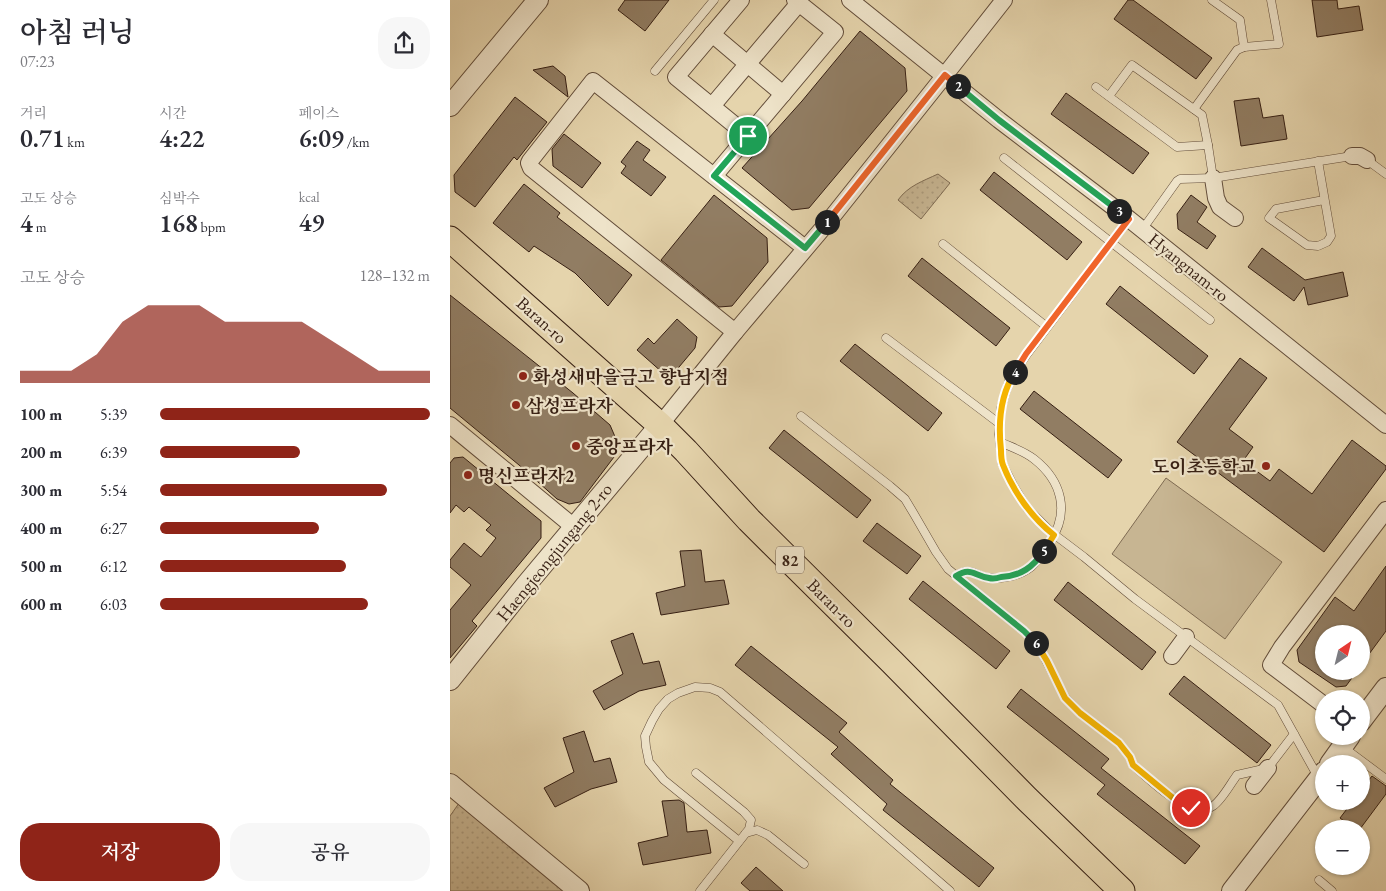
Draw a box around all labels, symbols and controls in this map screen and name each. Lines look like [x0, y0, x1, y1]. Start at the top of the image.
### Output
text: 아침 러닝 [20, 14, 135, 50]
button: share [378, 17, 430, 69]
text: 07:23 [20, 51, 55, 72]
pin: 2 [946, 74, 970, 98]
text: 2 [955, 77, 962, 95]
text: 거리 [20, 104, 47, 122]
text: 시간 [159, 104, 186, 122]
text: 페이스 [299, 104, 339, 122]
pin [727, 115, 769, 157]
text: 0.71 [20, 122, 65, 154]
text: 4:22 [159, 122, 205, 154]
text: 6:09 [299, 122, 344, 154]
icon: arrive [734, 122, 762, 150]
text: km [65, 133, 85, 151]
text: /km [344, 133, 370, 151]
text: kcal [299, 188, 320, 206]
text: 고도 상승 [20, 189, 77, 207]
text: 심박수 [159, 189, 200, 207]
pin: 3 [1106, 198, 1132, 224]
text: 3 [1116, 202, 1123, 220]
text: 49 [299, 206, 324, 238]
text: 4 [20, 207, 33, 239]
text: 168 [159, 207, 198, 239]
pin: 1 [814, 210, 840, 234]
text: 1 [824, 213, 831, 231]
text: m [33, 218, 47, 236]
text: bpm [198, 218, 226, 236]
street label: Hyangnam-ro [1144, 227, 1234, 307]
text: 128–132 m [359, 265, 430, 286]
text: 고도 상승 [20, 267, 85, 288]
street label: Baran-ro [512, 291, 572, 349]
pin: 4 [1002, 360, 1028, 384]
text: 4 [1012, 363, 1019, 381]
place label: 화성새마을금고 향남지점 [533, 365, 729, 388]
marker: 화성새마을금고 향남지점 [517, 370, 529, 382]
place label: 삼성프라자 [526, 394, 614, 417]
marker: 삼성프라자 [510, 399, 522, 411]
text: 100 m [20, 404, 62, 425]
text: 5:39 [100, 404, 127, 425]
place label: 중앙프라자 [586, 435, 674, 458]
marker: 중앙프라자 [570, 440, 582, 452]
text: 200 m [20, 442, 62, 463]
text: 6:39 [100, 442, 127, 463]
place label: 도이초등학교 [1152, 455, 1257, 478]
marker: 도이초등학교 [1260, 460, 1272, 472]
place label: 명신프라자2 [478, 464, 575, 487]
marker: 명신프라자2 [462, 469, 474, 481]
street label: Haengjeongjungang 2-ro [491, 478, 617, 626]
text: 300 m [20, 480, 62, 501]
text: 5:54 [100, 480, 127, 501]
text: 400 m [20, 518, 62, 539]
text: 6:27 [100, 518, 127, 539]
pin: 5 [1032, 538, 1056, 564]
text: 5 [1041, 542, 1048, 560]
road number: 82 [776, 546, 804, 574]
text: 500 m [20, 556, 62, 577]
text: 6:12 [100, 556, 127, 577]
street label: Baran-ro [803, 574, 862, 633]
text: 600 m [20, 594, 62, 615]
text: 6:03 [100, 594, 127, 615]
north arrow [1315, 625, 1370, 680]
map controls [1315, 625, 1370, 875]
pin: 6 [1024, 630, 1048, 656]
text: 6 [1033, 634, 1040, 652]
button: locate [1315, 690, 1370, 745]
button: + [1315, 755, 1370, 810]
pin [1170, 787, 1212, 829]
icon: check [1177, 794, 1205, 822]
button: − [1315, 820, 1370, 875]
button: 저장 [20, 823, 220, 881]
button: 공유 [230, 823, 430, 881]

